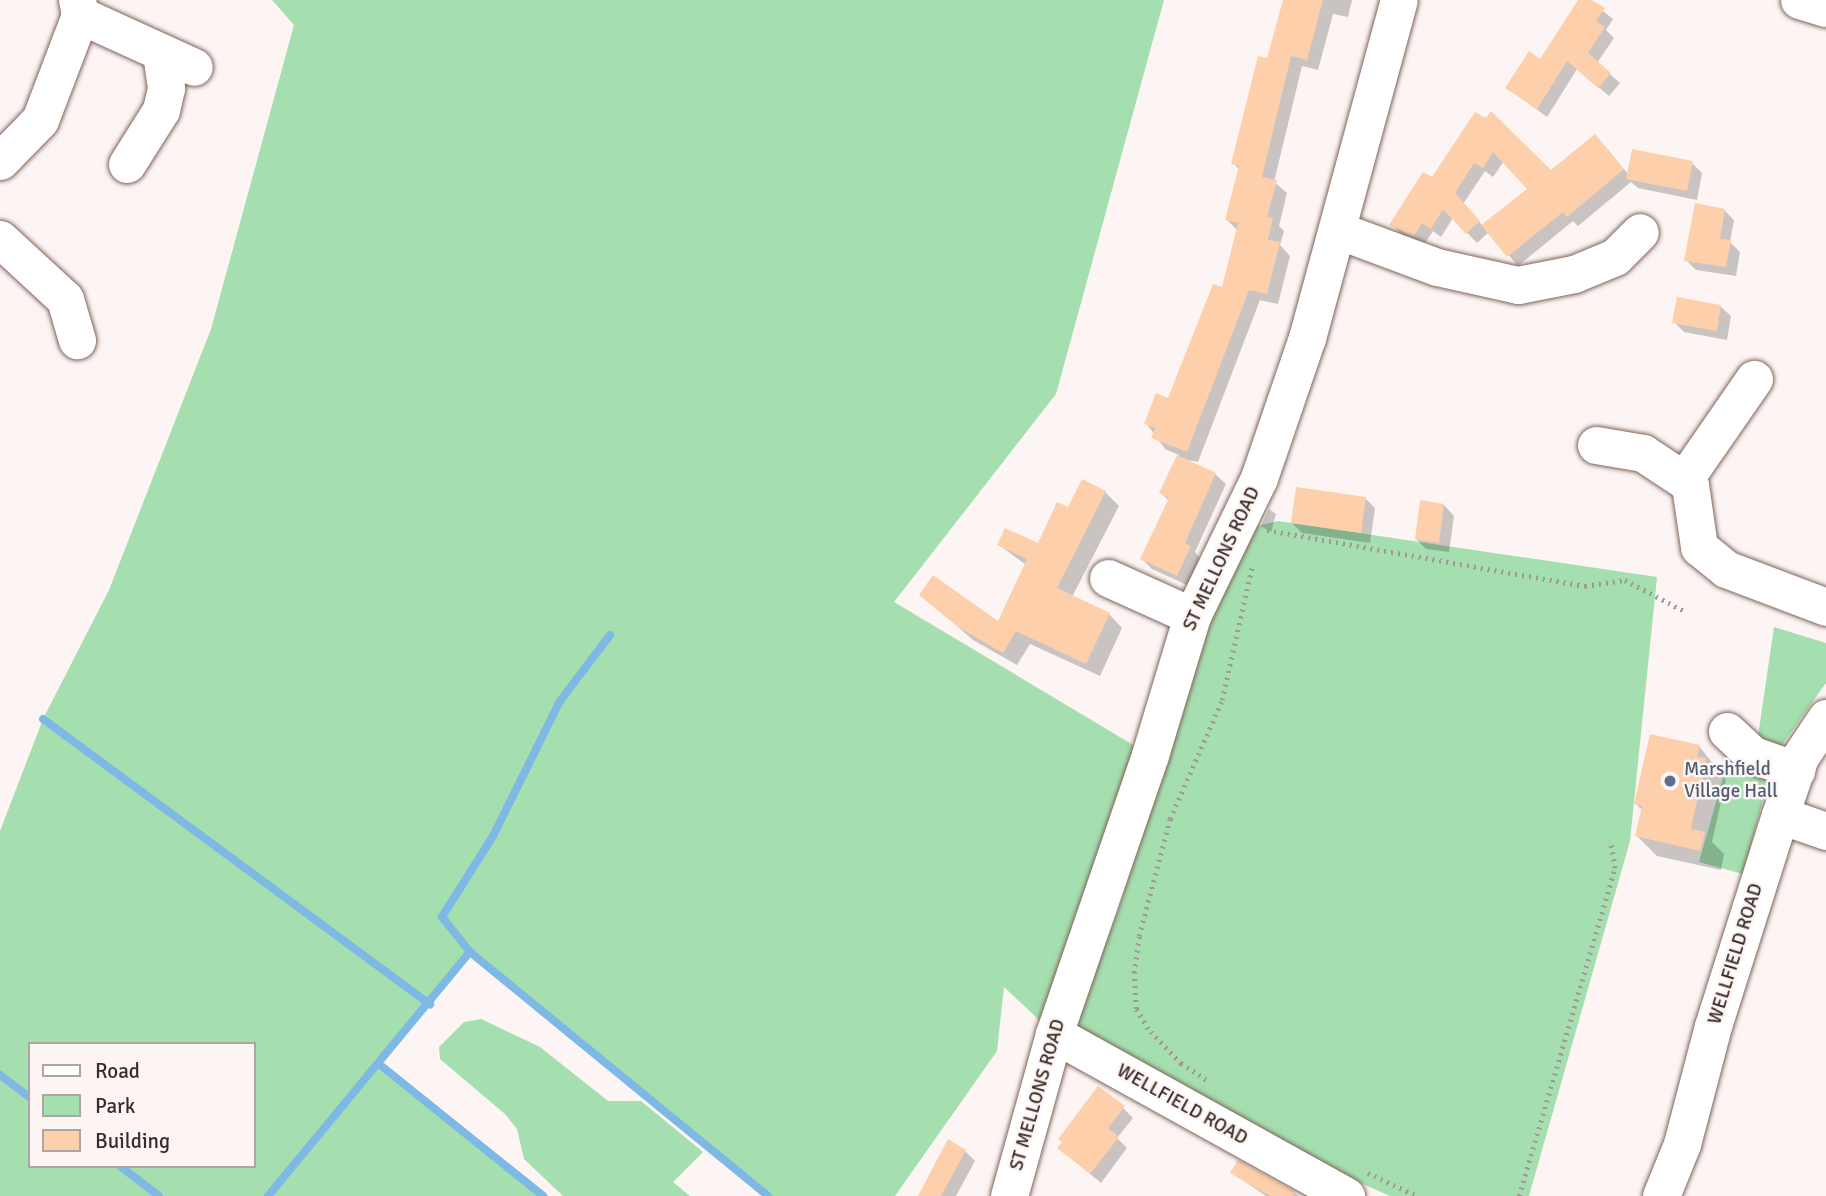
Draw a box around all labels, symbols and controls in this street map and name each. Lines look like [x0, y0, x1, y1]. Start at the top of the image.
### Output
street label: ST MELLONS ROAD [1179, 483, 1265, 635]
place label: Marshfield Village Hall [1684, 759, 1778, 803]
marker: Marshfield Village Hall [1662, 773, 1678, 789]
street label: WELLFIELD ROAD [1704, 881, 1768, 1027]
street label: ST MELLONS ROAD [1006, 1017, 1070, 1173]
legend [28, 1042, 256, 1168]
text: Road [95, 1058, 140, 1084]
street label: WELLFIELD ROAD [1113, 1060, 1251, 1150]
text: Park [95, 1093, 135, 1119]
text: Building [95, 1128, 170, 1154]

